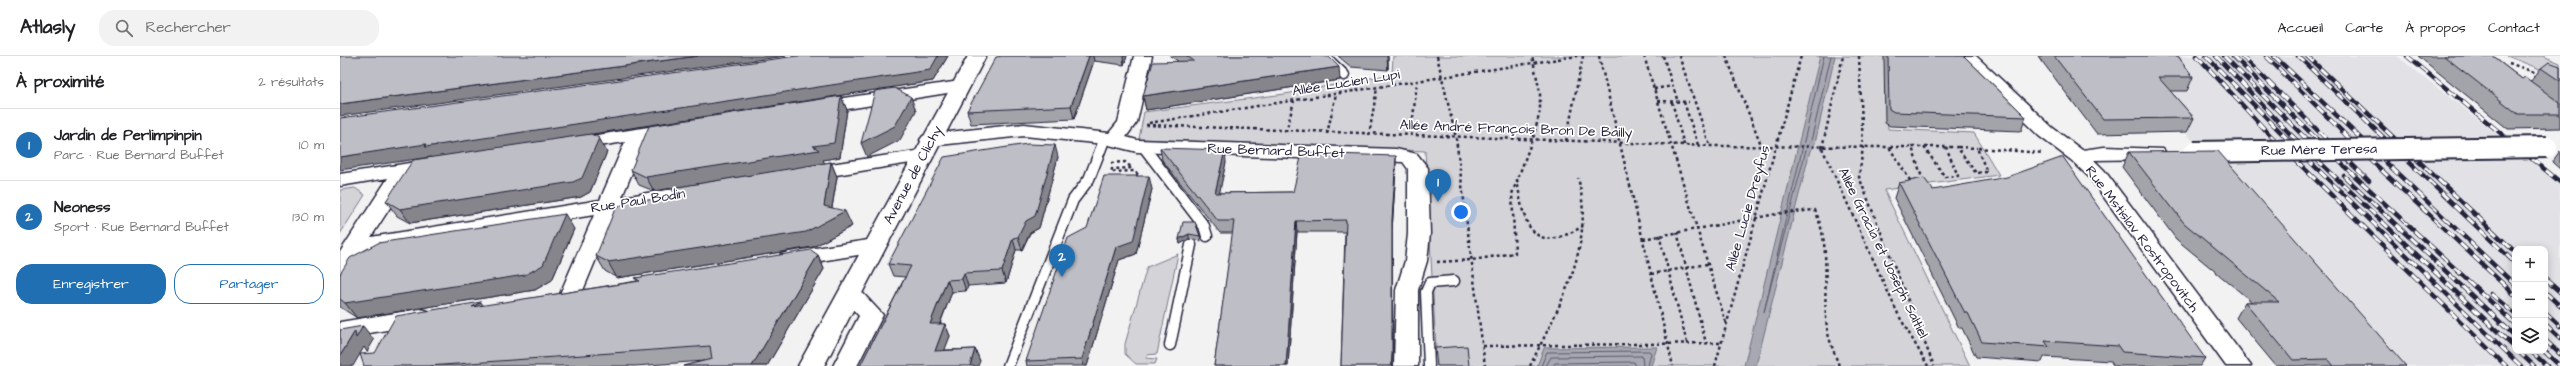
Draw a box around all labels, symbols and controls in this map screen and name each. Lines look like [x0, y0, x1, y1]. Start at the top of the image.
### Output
search box [99, 10, 379, 46]
text: Atlasly [20, 14, 75, 41]
icon: search [113, 17, 135, 39]
text: Rechercher [145, 17, 231, 38]
text: Accueil [2278, 18, 2323, 38]
text: Carte [2345, 18, 2383, 38]
text: À propos [2405, 18, 2466, 38]
text: Contact [2488, 18, 2540, 38]
street label: Allée Lucien Lupi [1291, 65, 1401, 101]
text: À proximité [16, 70, 105, 94]
text: 2 résultats [258, 73, 324, 91]
street label: Allée André François Bron De Bailly [1399, 115, 1633, 143]
street label: Avenue de Clichy [879, 122, 948, 228]
text: Jardin de Perlimpinpin [54, 125, 202, 146]
text: 1 [28, 136, 30, 154]
text: 10 m [299, 136, 324, 154]
street label: Rue Bernard Buffet [1207, 139, 1345, 163]
street label: Rue Mère Teresa [2261, 139, 2377, 161]
street label: Allée Lucie Dreyfus [1721, 143, 1775, 273]
text: Parc · Rue Bernard Buffet [54, 146, 224, 164]
street label: Rue Mstislav Rostropovitch [2080, 162, 2204, 316]
street label: Allée Gracia et Joseph Saltiel [1833, 164, 1933, 342]
pin: 1 [1425, 169, 1451, 202]
street label: Rue Paul Bodin [589, 184, 687, 218]
text: Neoness [54, 197, 111, 218]
your location [1451, 202, 1471, 222]
text: 2 [25, 208, 33, 226]
text: 130 m [292, 208, 324, 226]
text: Sport · Rue Bernard Buffet [54, 218, 229, 236]
pin: 2 [1049, 244, 1075, 277]
map controls [2512, 246, 2548, 354]
button: + [2512, 246, 2548, 282]
button: Enregistrer [16, 264, 166, 304]
button: Partager [174, 264, 324, 304]
button: − [2512, 282, 2548, 318]
button: layers [2512, 318, 2548, 354]

